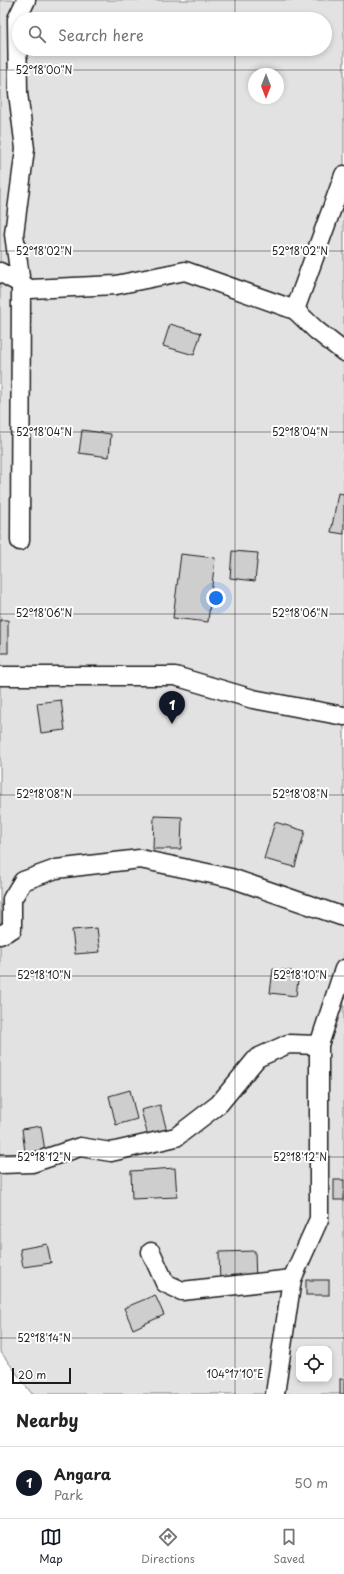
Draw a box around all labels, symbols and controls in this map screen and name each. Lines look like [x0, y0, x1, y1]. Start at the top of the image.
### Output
search box [12, 12, 332, 56]
icon: search [26, 23, 48, 45]
text: Search here [58, 23, 144, 46]
text: 52°18'00"N [16, 62, 73, 77]
north arrow [248, 68, 284, 104]
text: 52°18'02"N [16, 243, 72, 258]
text: 52°18'02"N [272, 243, 328, 258]
text: 52°18'04"N [16, 424, 72, 439]
text: 52°18'04"N [272, 424, 328, 439]
your location [206, 588, 226, 608]
text: 52°18'06"N [16, 605, 72, 620]
text: 52°18'06"N [272, 605, 328, 620]
pin: 1 [159, 691, 185, 724]
text: 52°18'08"N [16, 786, 72, 801]
text: 52°18'08"N [272, 786, 328, 801]
text: 52°18'10"N [17, 967, 71, 982]
text: 52°18'10"N [273, 967, 327, 982]
text: 52°18'12"N [17, 1149, 71, 1164]
text: 52°18'12"N [273, 1149, 327, 1164]
text: 52°18'14"N [17, 1330, 71, 1345]
map controls [296, 1346, 332, 1382]
button: locate [296, 1346, 332, 1382]
scale bar [12, 1366, 71, 1385]
text: 20 m [18, 1366, 46, 1383]
text: 104°17'10"E [207, 1366, 263, 1381]
text: Nearby [16, 1407, 78, 1433]
text: Angara [54, 1462, 111, 1485]
text: 1 [26, 1473, 32, 1492]
text: 50 m [294, 1473, 328, 1492]
text: Park [54, 1485, 83, 1504]
tab: Map [39, 1526, 63, 1567]
tab: Directions [141, 1526, 195, 1567]
tab: Saved [273, 1526, 305, 1567]

